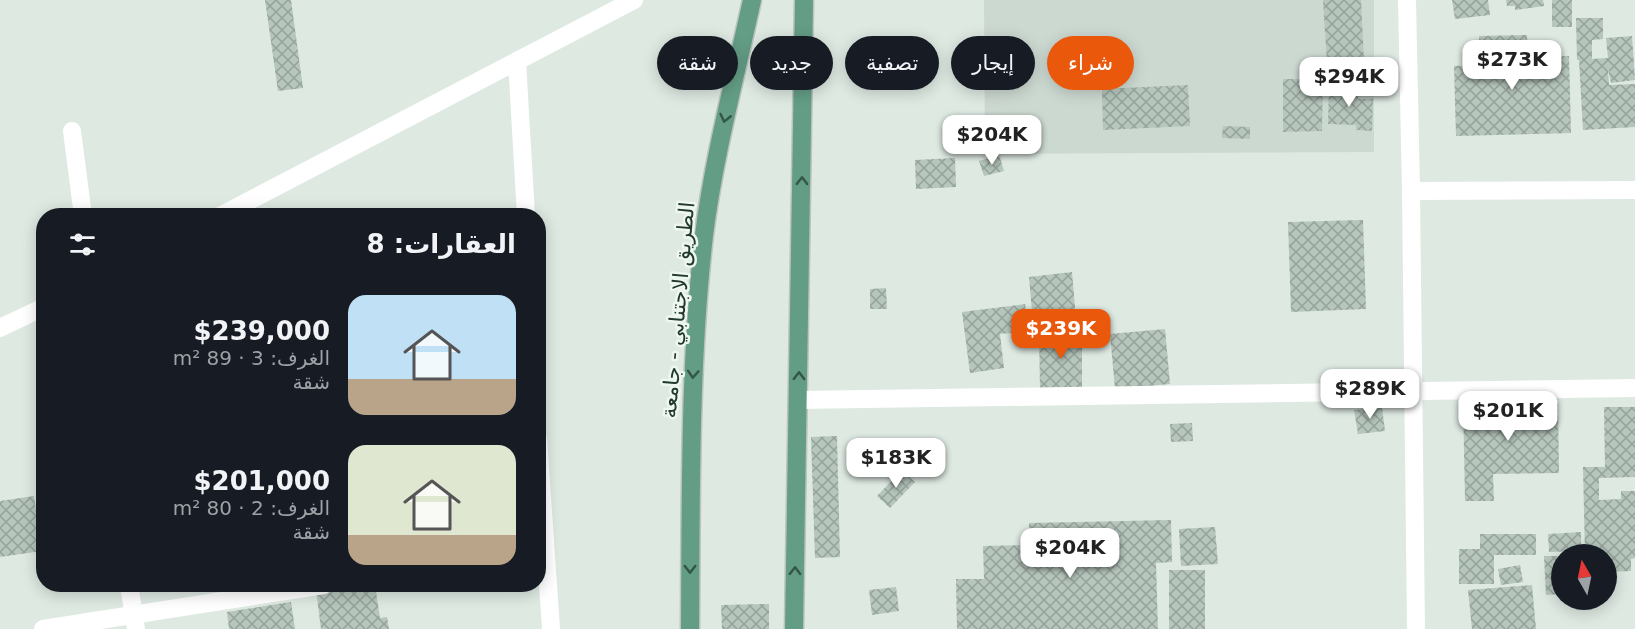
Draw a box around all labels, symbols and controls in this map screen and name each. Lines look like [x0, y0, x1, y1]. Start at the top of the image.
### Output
chip: شقة [657, 36, 738, 90]
chip: جديد [750, 36, 833, 90]
chip: تصفية [845, 36, 939, 90]
chip: إيجار [951, 36, 1035, 90]
chip: شراء [1047, 36, 1134, 90]
pin: $273K [1470, 40, 1554, 91]
text: $273K [1476, 47, 1548, 71]
pin: $294K [1307, 57, 1391, 108]
text: $294K [1313, 64, 1385, 88]
one-way arrow [720, 113, 733, 123]
pin: $204K [950, 115, 1034, 166]
text: $204K [956, 122, 1028, 146]
one-way arrow [796, 176, 808, 185]
street label: الطريق الاجتنابي - جامعة [657, 201, 699, 419]
icon: filters [66, 228, 99, 261]
text: العقارات: 8 [367, 229, 516, 259]
pin: $239K [1019, 309, 1103, 360]
text: $239,000 [193, 316, 330, 346]
text: $239K [1025, 316, 1097, 340]
icon: home [396, 319, 468, 391]
text: الغرف: 3 · 89 m² [173, 346, 330, 370]
pin: $289K [1328, 369, 1412, 420]
text: شقة [292, 370, 330, 394]
one-way arrow [686, 370, 699, 379]
one-way arrow [793, 371, 805, 380]
text: $289K [1334, 376, 1406, 400]
pin: $201K [1466, 391, 1550, 442]
text: $201K [1472, 398, 1544, 422]
pin: $183K [854, 438, 938, 489]
text: $183K [860, 445, 932, 469]
text: $201,000 [193, 466, 330, 496]
icon: home [396, 469, 468, 541]
text: الغرف: 2 · 80 m² [173, 496, 330, 520]
text: شقة [292, 520, 330, 544]
pin: $204K [1028, 528, 1112, 579]
text: $204K [1034, 535, 1106, 559]
north arrow [1551, 544, 1617, 610]
map controls [1551, 544, 1617, 610]
one-way arrow [684, 564, 696, 573]
one-way arrow [789, 566, 801, 575]

